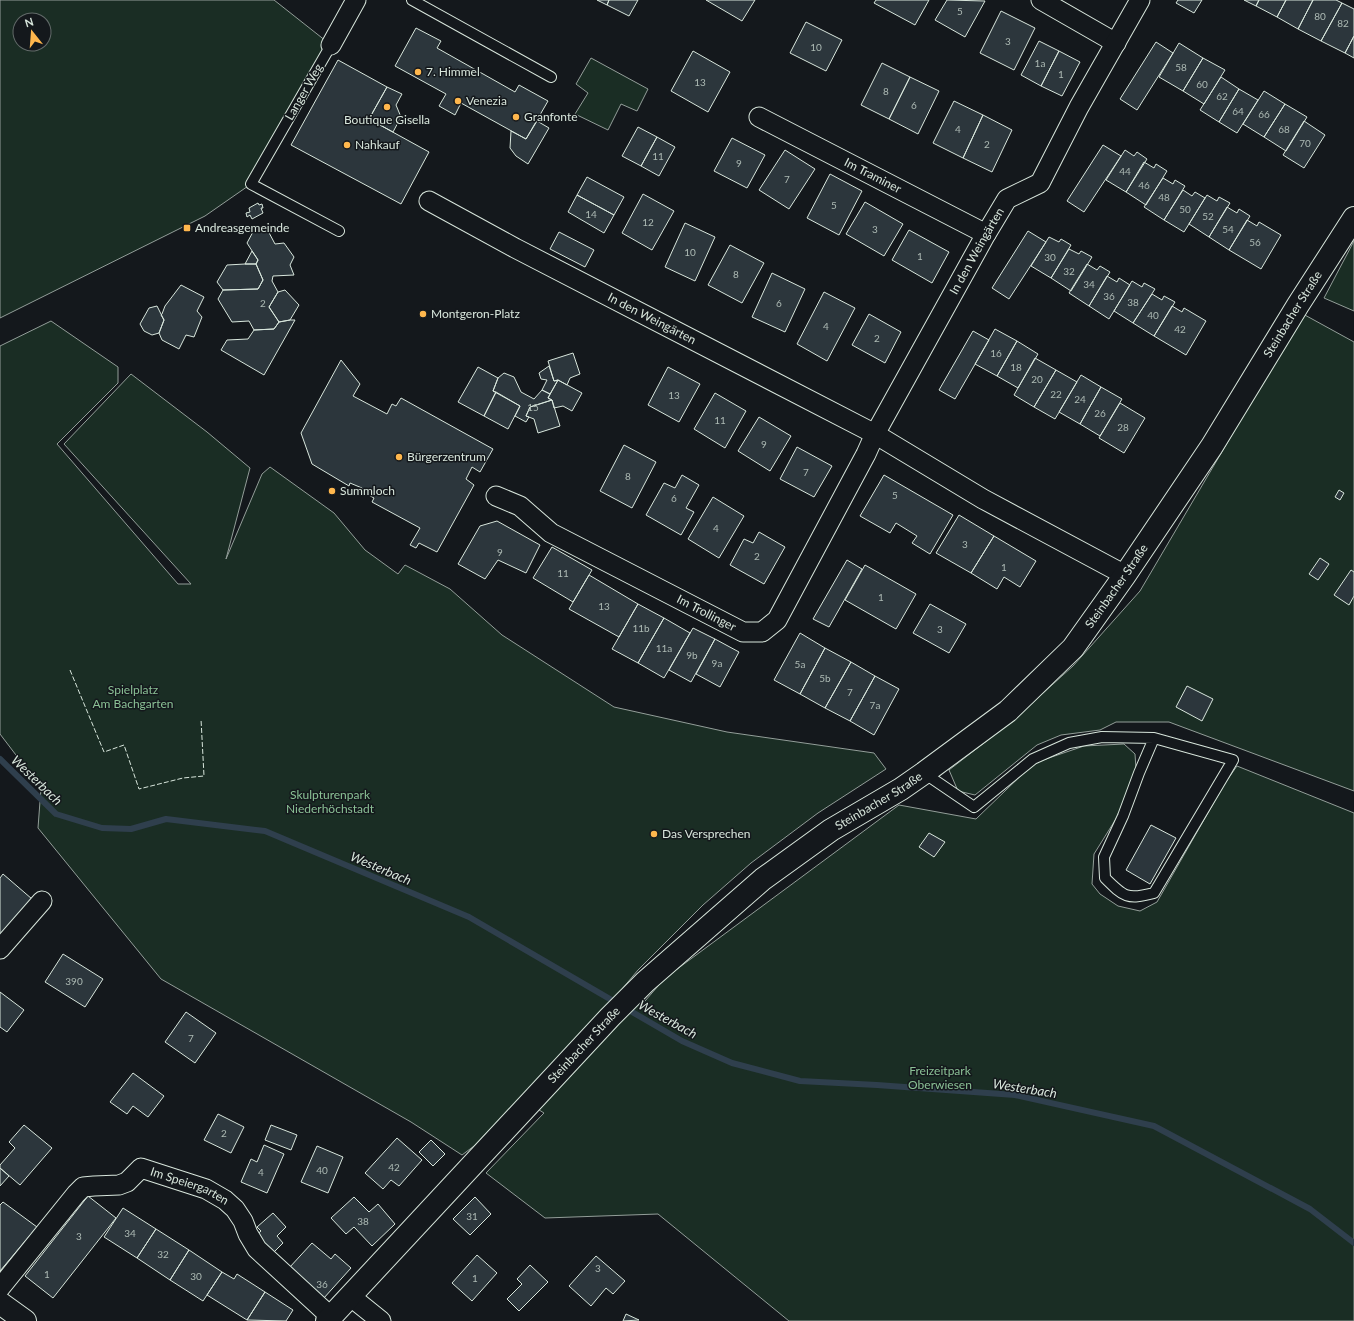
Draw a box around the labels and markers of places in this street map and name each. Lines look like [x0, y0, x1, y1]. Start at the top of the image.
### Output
place label: 7. Himmel [426, 64, 480, 79]
marker: 7. Himmel [413, 67, 423, 77]
place label: Venezia [466, 93, 507, 108]
marker: Venezia [453, 96, 463, 106]
marker: Boutique Gisella [382, 102, 392, 112]
place label: Granfonte [524, 109, 578, 124]
place label: Boutique Gisella [344, 112, 430, 127]
marker: Granfonte [511, 112, 521, 122]
place label: Nahkauf [355, 137, 400, 152]
marker: Nahkauf [342, 140, 352, 150]
place label: Andreasgemeinde [195, 220, 289, 235]
marker: Andreasgemeinde [182, 223, 192, 233]
place label: Montgeron-Platz [431, 306, 520, 321]
marker: Montgeron-Platz [418, 309, 428, 319]
place label: Bürgerzentrum [407, 449, 486, 464]
marker: Bürgerzentrum [394, 452, 404, 462]
place label: Summloch [340, 483, 395, 498]
marker: Summloch [327, 486, 337, 496]
place label: Das Versprechen [662, 826, 751, 841]
marker: Das Versprechen [649, 829, 659, 839]

